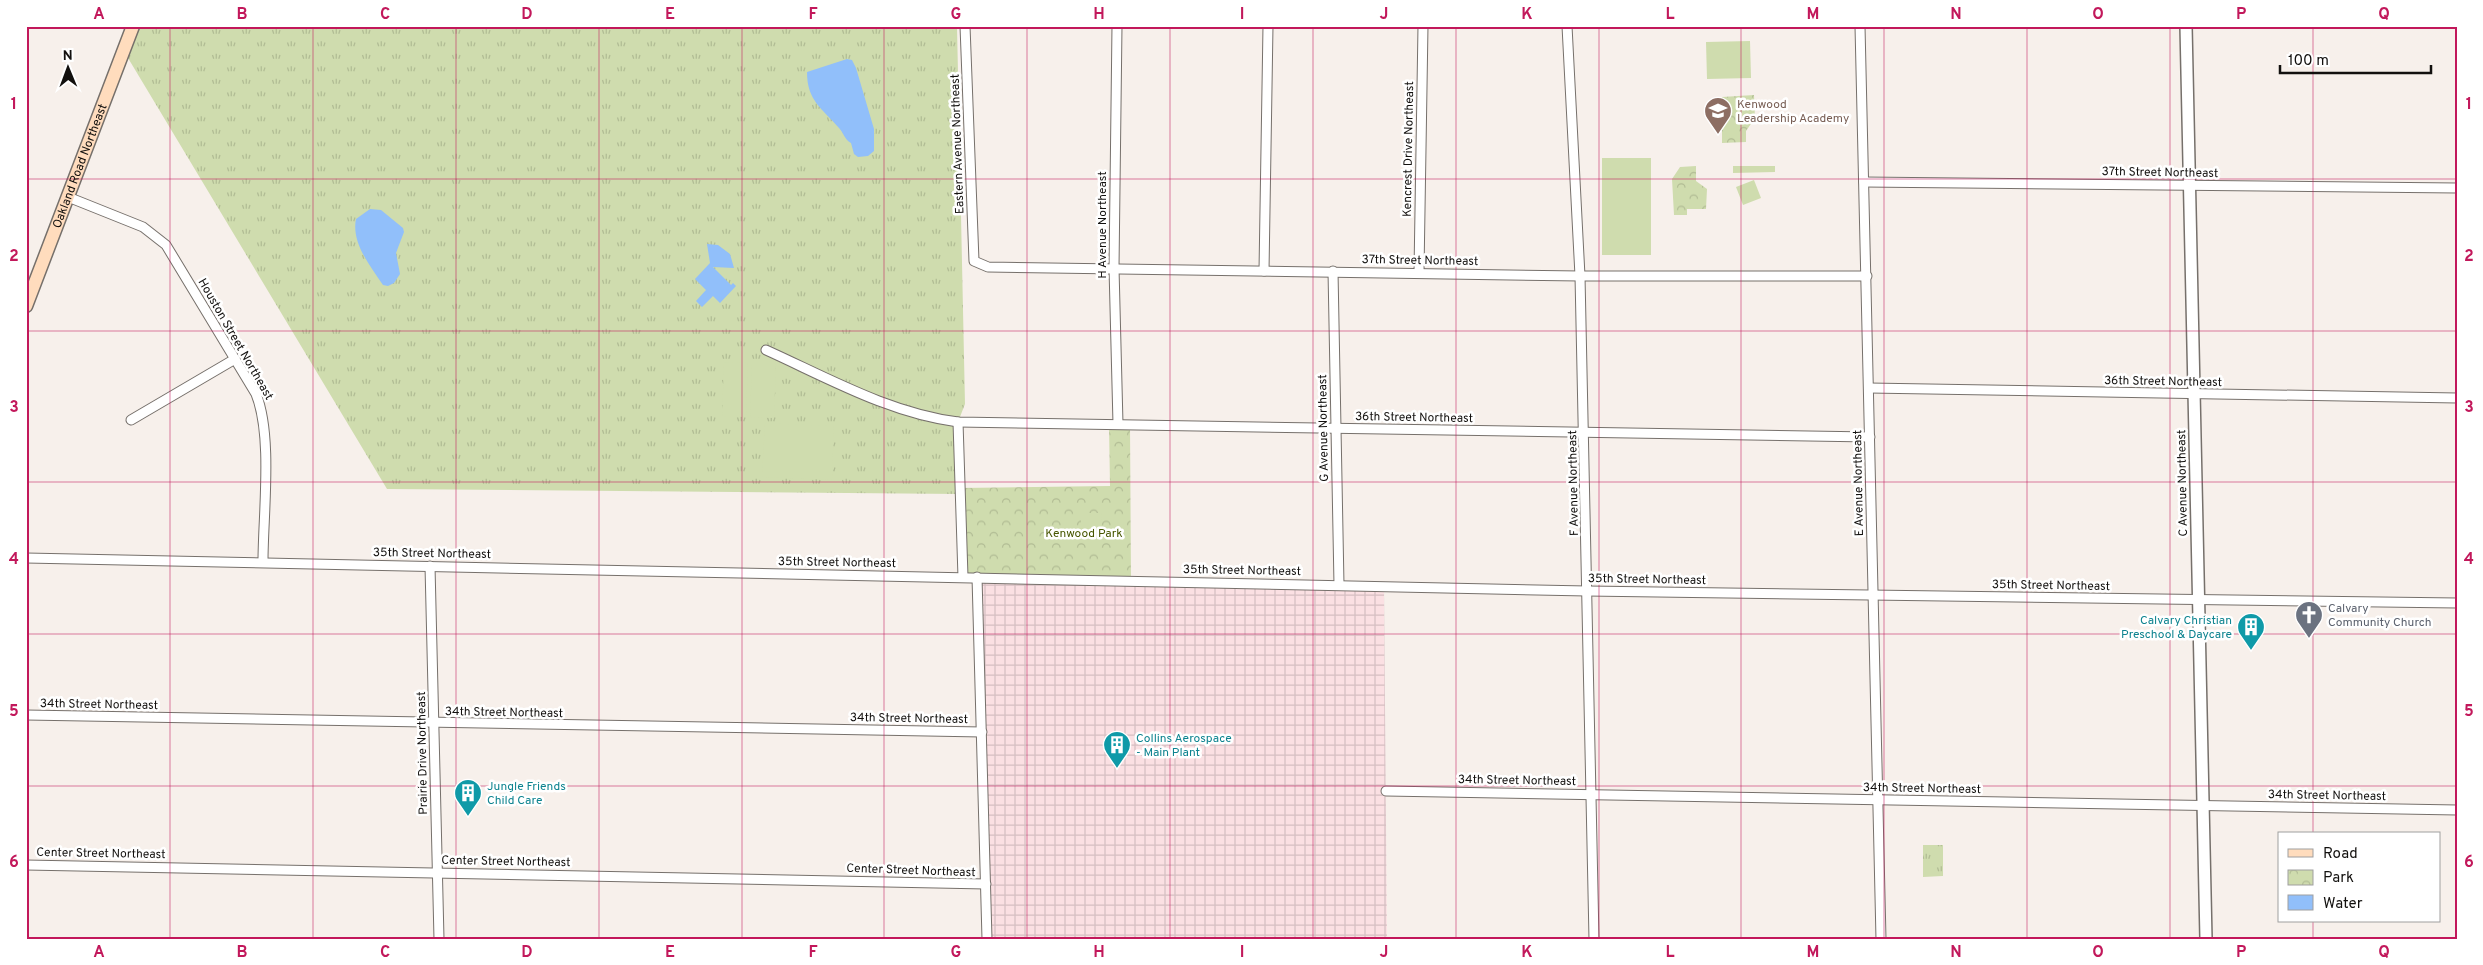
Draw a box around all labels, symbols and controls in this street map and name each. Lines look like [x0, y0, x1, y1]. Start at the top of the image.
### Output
text: A [93, 5, 105, 25]
text: B [236, 5, 248, 25]
text: C [380, 5, 390, 25]
text: D [521, 5, 533, 25]
text: E [665, 5, 675, 25]
text: F [808, 5, 818, 25]
text: G [951, 5, 961, 25]
text: H [1093, 5, 1105, 25]
text: I [1240, 5, 1244, 25]
text: J [1380, 5, 1388, 25]
text: K [1521, 5, 1533, 25]
text: L [1665, 5, 1675, 25]
text: M [1807, 5, 1819, 25]
text: N [1950, 5, 1962, 25]
text: O [2092, 5, 2104, 25]
text: P [2236, 5, 2246, 25]
text: Q [2378, 5, 2390, 25]
north arrow [42, 42, 92, 92]
scale bar [2280, 42, 2432, 74]
text: N [63, 48, 73, 65]
text: 100 m [2288, 52, 2329, 71]
street label: Eastern Avenue Northeast [948, 73, 968, 214]
street label: Kencrest Drive Northeast [1400, 81, 1418, 217]
text: 1 [11, 95, 17, 115]
text: 1 [2466, 95, 2472, 115]
school or university icon: Kenwood Leadership Academy [1703, 96, 1733, 135]
place label: Kenwood Leadership Academy [1737, 97, 1849, 127]
street label: Oakland Road Northeast [49, 102, 112, 231]
street label: 37th Street Northeast [2101, 164, 2218, 182]
street label: H Avenue Northeast [1095, 171, 1111, 279]
text: 2 [9, 247, 19, 267]
text: 2 [2464, 247, 2474, 267]
street label: 37th Street Northeast [1361, 252, 1478, 270]
street label: Houston Street Northeast [194, 276, 277, 403]
street label: 36th Street Northeast [2104, 373, 2222, 391]
street label: G Avenue Northeast [1315, 374, 1333, 482]
text: 3 [9, 398, 19, 418]
text: 3 [2464, 398, 2474, 418]
street label: 36th Street Northeast [1355, 409, 1473, 427]
street label: C Avenue Northeast [2174, 429, 2192, 537]
street label: F Avenue Northeast [1565, 430, 1583, 536]
street label: E Avenue Northeast [1850, 430, 1868, 536]
park label: Kenwood Park [1045, 526, 1123, 542]
street label: 35th Street Northeast [373, 545, 491, 563]
text: 4 [9, 550, 19, 570]
text: 4 [2464, 550, 2474, 570]
street label: 35th Street Northeast [778, 554, 896, 572]
street label: 35th Street Northeast [1183, 562, 1301, 580]
street label: 35th Street Northeast [1588, 571, 1706, 589]
street label: 35th Street Northeast [1992, 577, 2110, 595]
church icon: Calvary Community Church [2294, 600, 2324, 639]
place label: Calvary Community Church [2328, 601, 2432, 631]
building icon: Calvary Christian Preschool & Daycare [2236, 612, 2266, 651]
place label: Calvary Christian Preschool & Daycare [2121, 613, 2232, 643]
street label: Prairie Drive Northeast [414, 691, 432, 815]
street label: 34th Street Northeast [40, 696, 158, 714]
text: 5 [9, 702, 19, 722]
text: 5 [2464, 702, 2474, 722]
street label: 34th Street Northeast [445, 704, 563, 722]
street label: 34th Street Northeast [850, 710, 968, 728]
building icon: Collins Aerospace - Main Plant [1102, 730, 1132, 769]
place label: Collins Aerospace - Main Plant [1136, 731, 1232, 761]
street label: 34th Street Northeast [1458, 772, 1576, 790]
building icon: Jungle Friends Child Care [453, 778, 483, 817]
place label: Jungle Friends Child Care [487, 779, 566, 809]
street label: 34th Street Northeast [1863, 780, 1981, 798]
street label: 34th Street Northeast [2268, 787, 2386, 805]
legend [2278, 832, 2440, 922]
street label: Center Street Northeast [36, 845, 166, 863]
text: Road [2323, 845, 2358, 864]
text: 6 [9, 853, 19, 873]
street label: Center Street Northeast [441, 853, 571, 871]
text: 6 [2464, 853, 2474, 873]
street label: Center Street Northeast [846, 861, 976, 881]
text: Park [2323, 869, 2354, 888]
text: Water [2323, 895, 2363, 914]
text: A [93, 943, 105, 963]
text: B [236, 943, 248, 963]
text: C [380, 943, 390, 963]
text: D [521, 943, 533, 963]
text: E [665, 943, 675, 963]
text: F [808, 943, 818, 963]
text: G [951, 943, 961, 963]
text: H [1093, 943, 1105, 963]
text: I [1240, 943, 1244, 963]
text: J [1380, 943, 1388, 963]
text: K [1521, 943, 1533, 963]
text: L [1665, 943, 1675, 963]
text: M [1807, 943, 1819, 963]
text: N [1950, 943, 1962, 963]
text: O [2092, 943, 2104, 963]
text: P [2236, 943, 2246, 963]
text: Q [2378, 943, 2390, 963]

